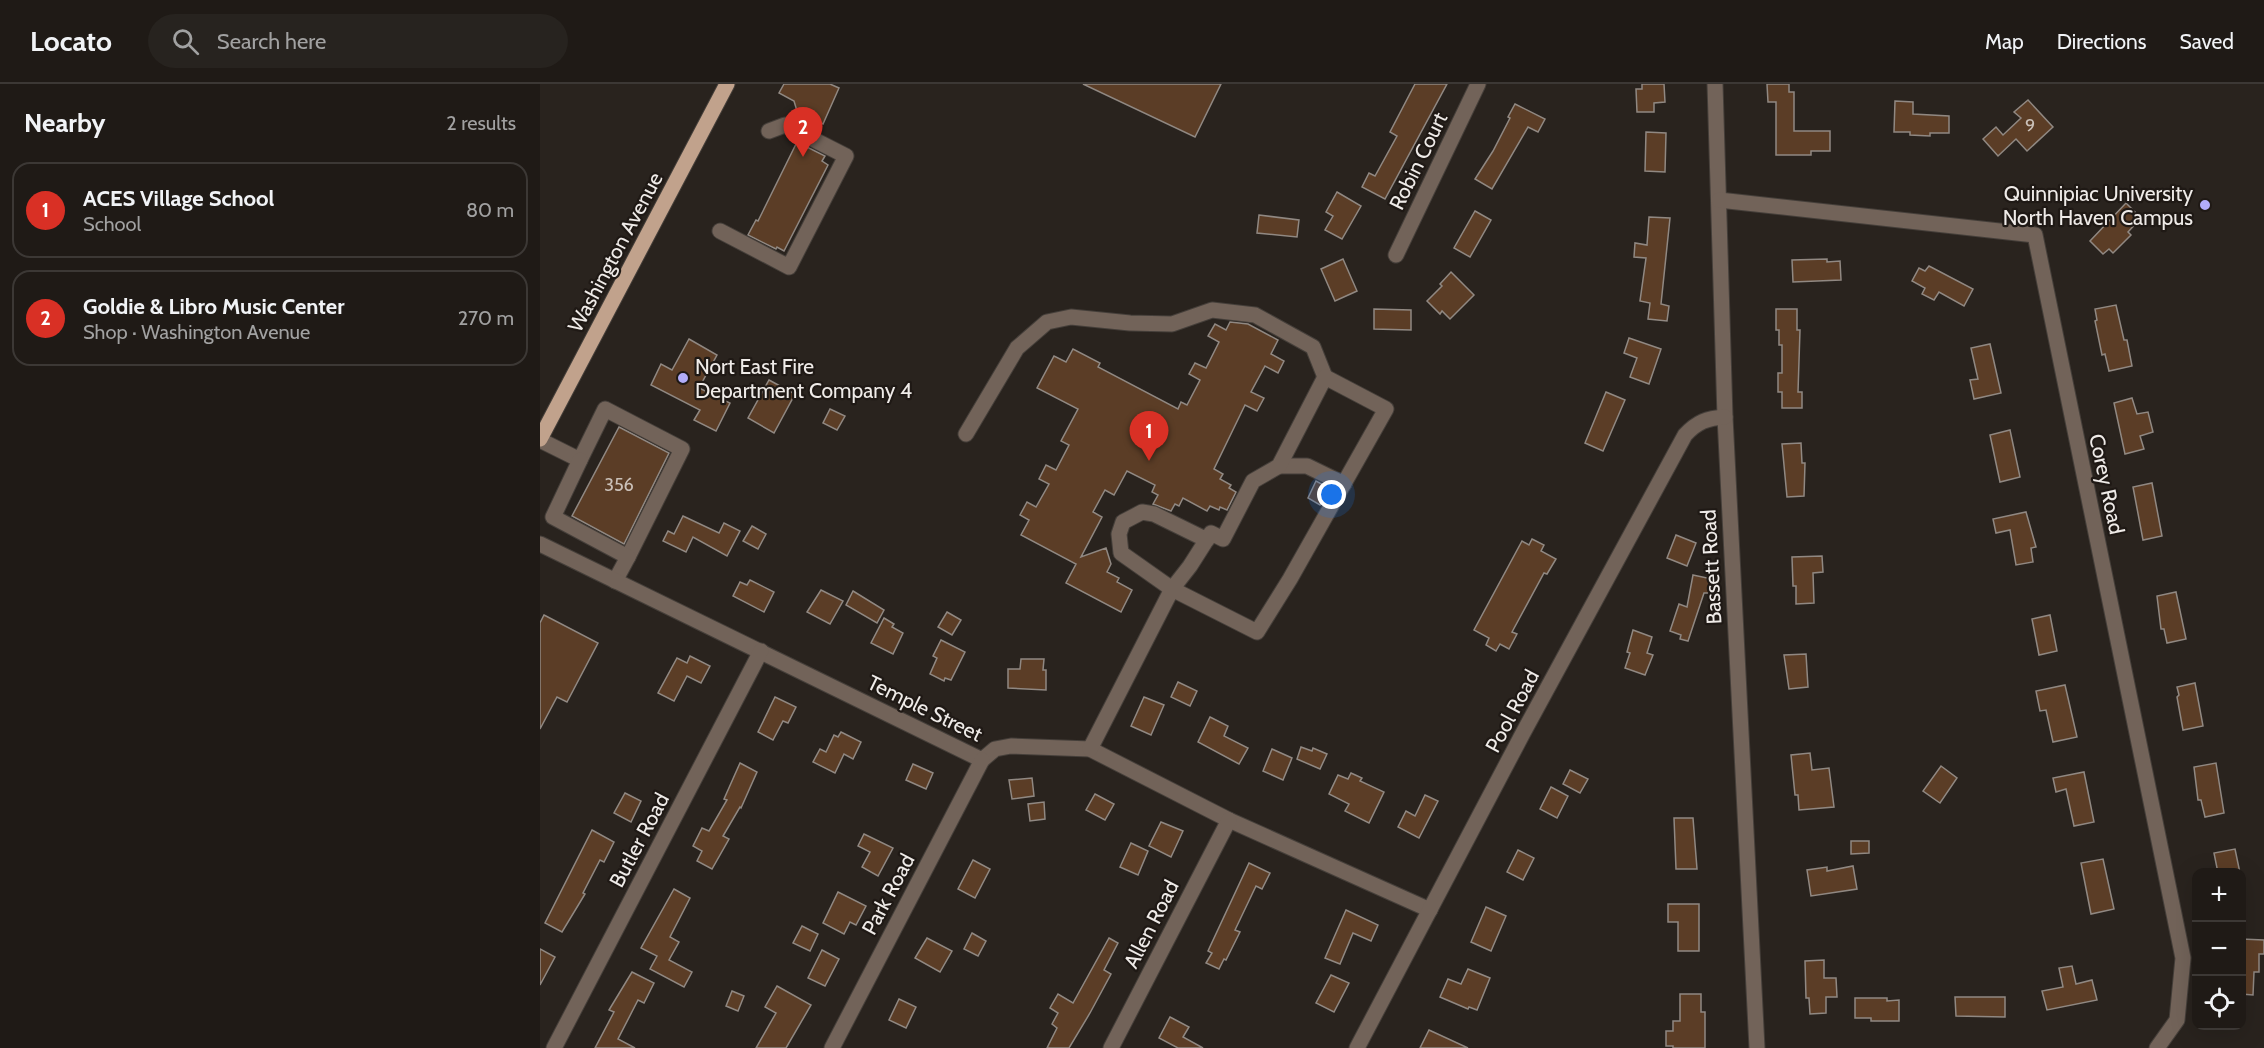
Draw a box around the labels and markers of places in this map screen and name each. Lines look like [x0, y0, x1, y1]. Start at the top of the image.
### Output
pin: 2 [784, 107, 822, 157]
place label: Quinnipiac University North Haven Campus [2003, 181, 2193, 230]
marker: Quinnipiac University North Haven Campus [2198, 198, 2212, 212]
place label: Nort East Fire Department Company 4 [695, 354, 912, 403]
marker: Nort East Fire Department Company 4 [676, 371, 690, 385]
pin: 1 [1130, 412, 1168, 461]

